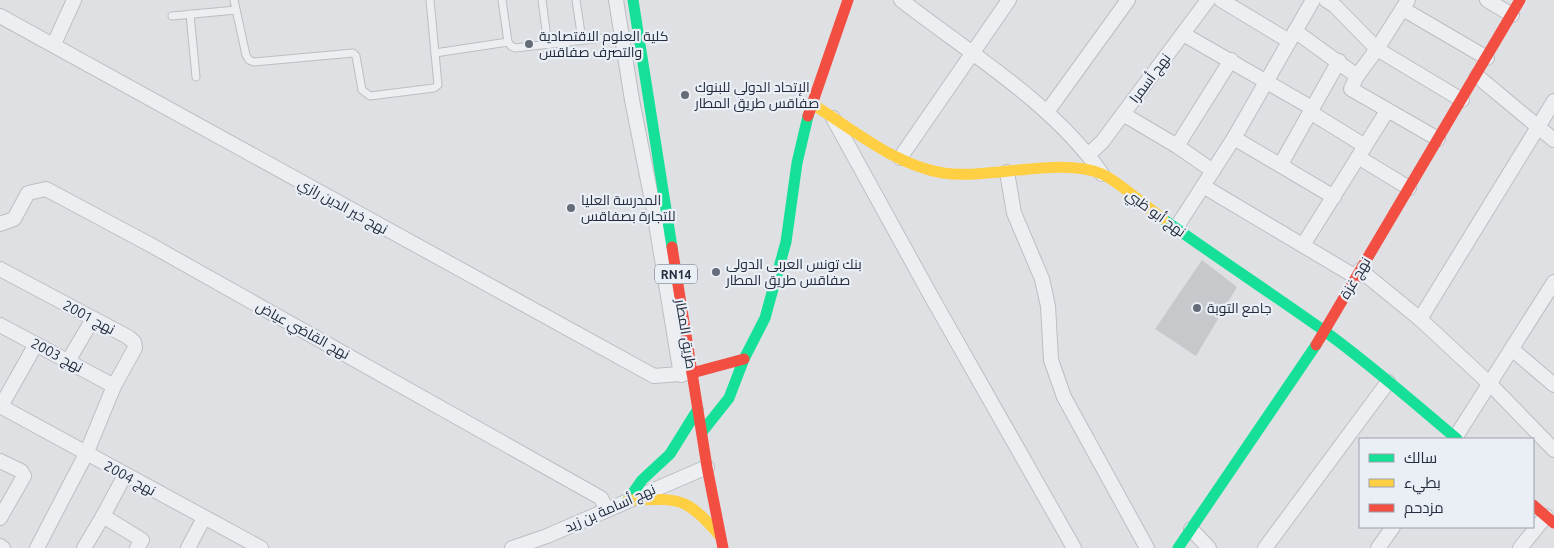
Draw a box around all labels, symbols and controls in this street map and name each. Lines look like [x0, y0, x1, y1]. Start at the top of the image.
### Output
place label: كلية العلوم الاقتصادية والتصرف صفاقس [539, 28, 668, 60]
marker: كلية العلوم الاقتصادية والتصرف صفاقس [523, 38, 535, 50]
street label: نهج أسمرا [1125, 50, 1175, 106]
place label: الإتحاد الدولي للبنوك صفاقس طريق المطار [694, 79, 819, 112]
marker: الإتحاد الدولي للبنوك صفاقس طريق المطار [679, 89, 691, 101]
street label: نهج خير الدين رازي [294, 175, 391, 241]
street label: نهج أبو ظبي [1121, 185, 1189, 243]
place label: المدرسة العليا للتجارة بصفاقس [581, 192, 676, 224]
marker: المدرسة العليا للتجارة بصفاقس [565, 202, 577, 214]
street label: نهج غزة [1336, 254, 1374, 302]
place label: بنك تونس العربي الدولي صفاقس طريق المطار [725, 256, 862, 289]
road number: RN14 [655, 264, 697, 284]
marker: بنك تونس العربي الدولي صفاقس طريق المطار [710, 266, 722, 278]
street label: نهج 2001 [60, 297, 118, 338]
street label: طريق المطار [671, 297, 699, 370]
street label: نهج القاضي عياض [252, 298, 353, 365]
place label: جامع التوبة [1207, 300, 1272, 317]
marker: جامع التوبة [1191, 302, 1203, 314]
street label: نهج 2003 [28, 335, 86, 376]
legend [1359, 438, 1534, 528]
text: سالك [1404, 449, 1437, 466]
street label: نهج 2004 [101, 457, 159, 500]
text: بطيء [1404, 474, 1441, 495]
street label: نهج أسامة بن زيد [562, 480, 658, 536]
text: مزدحم [1404, 499, 1444, 518]

